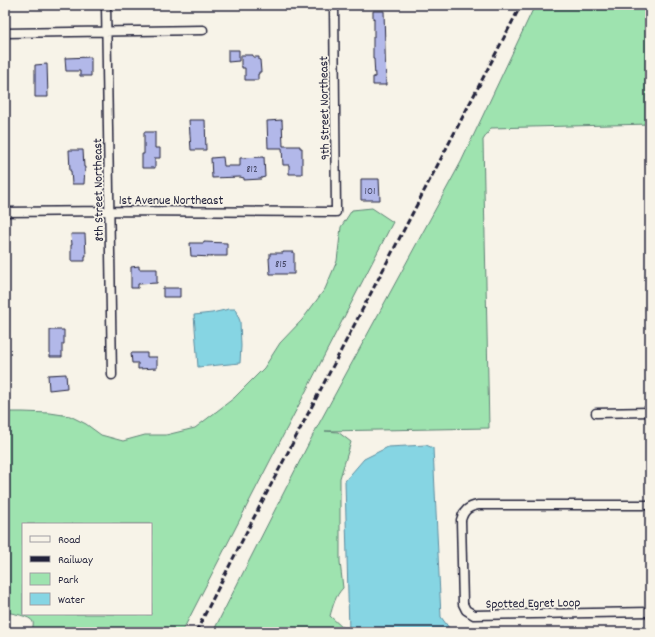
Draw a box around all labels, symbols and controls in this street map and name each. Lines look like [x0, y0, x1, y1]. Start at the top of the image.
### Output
street label: 9th Street Northeast [315, 56, 336, 160]
street label: 8th Street Northeast [89, 138, 110, 242]
house number: 812 [246, 162, 258, 178]
house number: 101 [365, 184, 375, 200]
street label: 1st Avenue Northeast [119, 192, 223, 211]
house number: 815 [275, 257, 287, 273]
legend [22, 523, 152, 615]
text: Road [58, 532, 80, 549]
text: Railway [58, 552, 94, 569]
text: Park [58, 572, 79, 589]
text: Water [58, 592, 85, 609]
street label: Spotted Egret Loop [486, 594, 581, 615]

